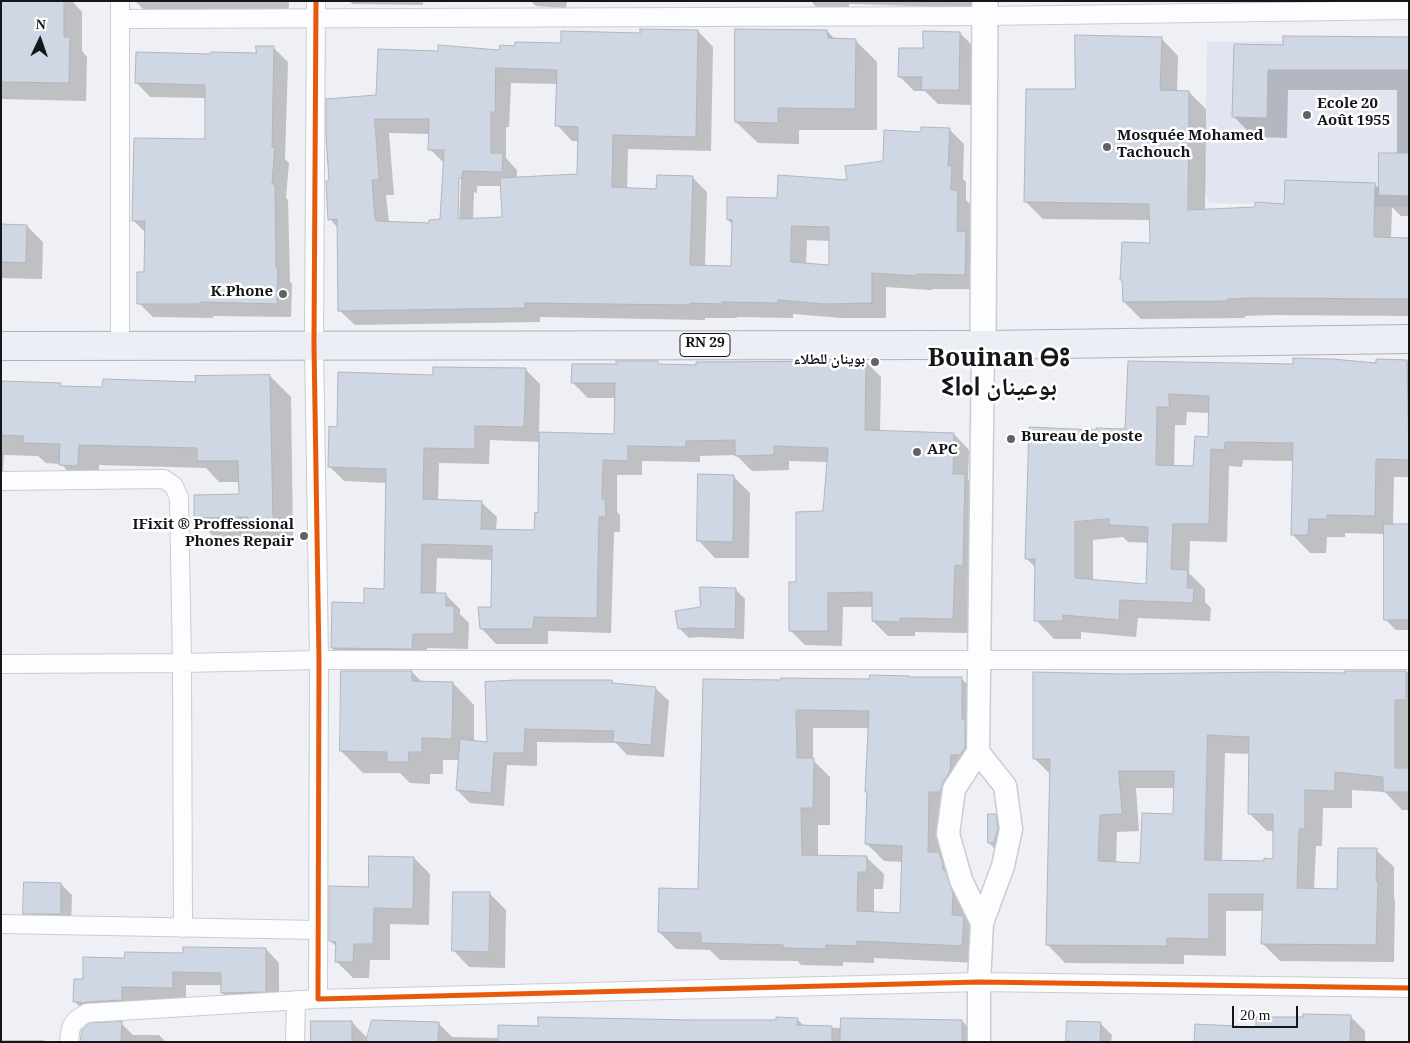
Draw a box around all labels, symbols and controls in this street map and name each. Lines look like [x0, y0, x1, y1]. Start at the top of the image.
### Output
north arrow [15, 15, 65, 65]
text: N [35, 17, 46, 32]
place label: Ecole 20 Août 1955 [1317, 97, 1390, 132]
marker: Ecole 20 Août 1955 [1301, 109, 1313, 121]
place label: Mosquée Mohamed Tachouch [1117, 129, 1264, 164]
marker: Mosquée Mohamed Tachouch [1101, 141, 1113, 153]
place label: K.Phone [210, 285, 273, 303]
marker: K.Phone [277, 288, 289, 300]
road number: RN 29 [680, 334, 730, 356]
district label: Bouinan ⴱⵓ ⵉⵏⴰⵏ بوعينان [928, 348, 1070, 407]
place label: بوينان للطلاء [794, 353, 865, 371]
marker: بوينان للطلاء [869, 356, 881, 368]
place label: Bureau de poste [1021, 430, 1143, 448]
marker: Bureau de poste [1005, 433, 1017, 445]
place label: APC [927, 443, 958, 461]
marker: APC [911, 446, 923, 458]
place label: IFixit ® Proffessional Phones Repair [132, 518, 294, 553]
marker: IFixit ® Proffessional Phones Repair [298, 530, 310, 542]
scale bar [1235, 996, 1301, 1028]
text: 20 m [1240, 1007, 1270, 1023]

